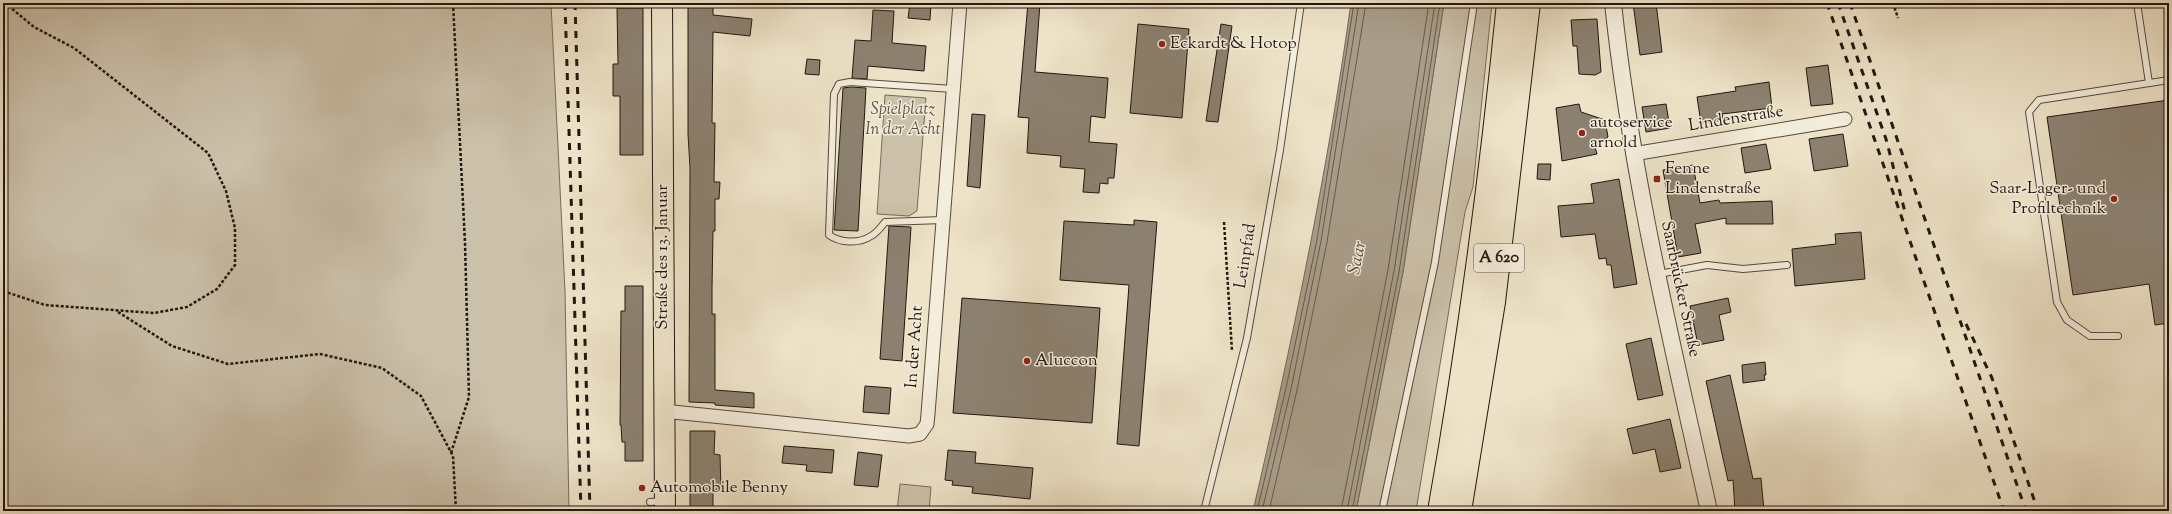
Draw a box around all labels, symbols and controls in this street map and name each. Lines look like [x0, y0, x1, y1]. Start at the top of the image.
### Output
place label: Eckardt & Hotop [1170, 32, 1297, 56]
marker: Eckardt & Hotop [1157, 39, 1167, 49]
park label: Spielplatz In der Acht [865, 98, 941, 142]
street label: Lindenstraße [1687, 100, 1785, 138]
place label: autoservice arnold [1590, 111, 1673, 155]
marker: autoservice arnold [1577, 128, 1587, 138]
place label: Fenne Lindenstraße [1665, 157, 1761, 201]
marker: Fenne Lindenstraße [1652, 174, 1662, 184]
place label: Saar-Lager- und Profiltechnik [1989, 177, 2106, 221]
street label: Straße des 13. Januar [651, 184, 675, 330]
marker: Saar-Lager- und Profiltechnik [2109, 194, 2119, 204]
street label: Saarbrücker Straße [1654, 219, 1706, 359]
street label: Leinpfad [1229, 221, 1263, 290]
water label: Saar [1342, 238, 1374, 277]
road number: A 620 [1474, 244, 1524, 272]
street label: In der Acht [900, 305, 930, 389]
place label: Aluccon [1035, 349, 1098, 373]
marker: Aluccon [1022, 356, 1032, 366]
place label: Automobile Benny [650, 476, 789, 500]
marker: Automobile Benny [637, 483, 647, 493]

